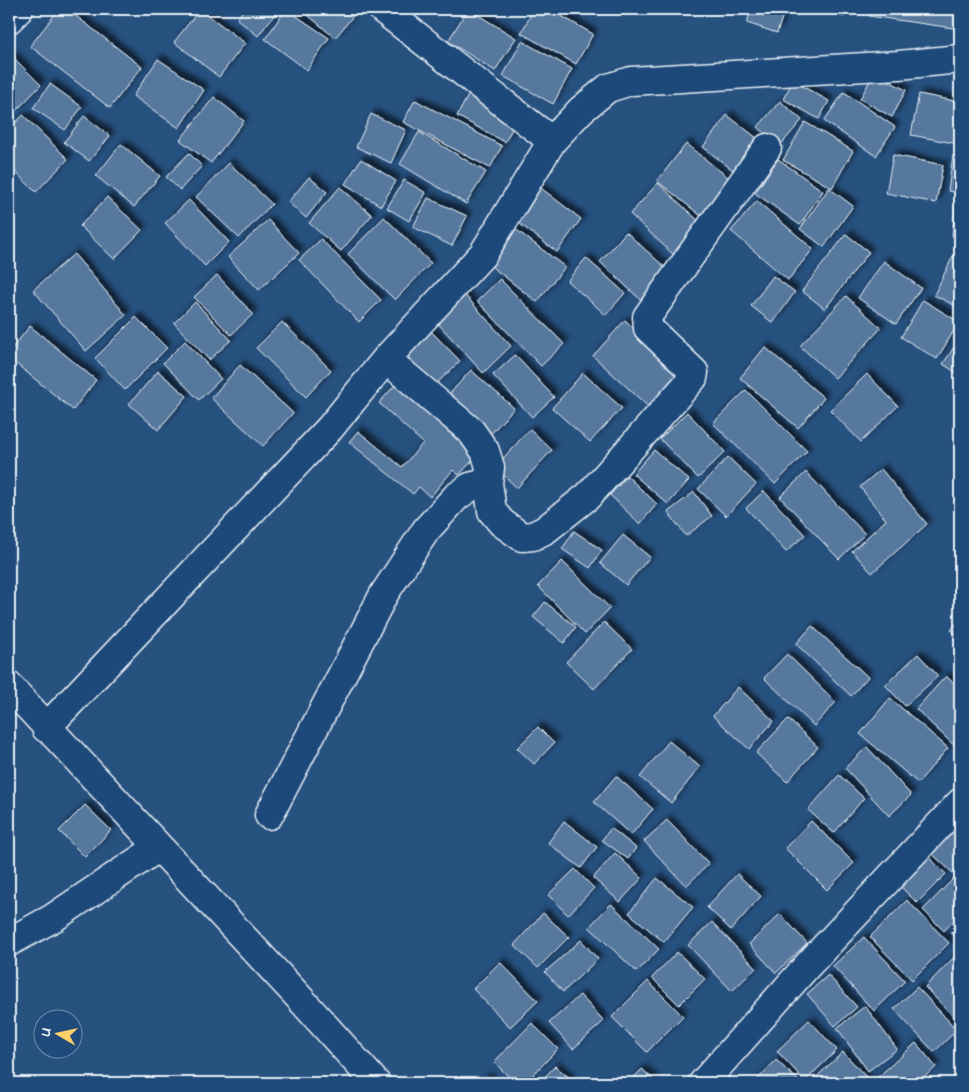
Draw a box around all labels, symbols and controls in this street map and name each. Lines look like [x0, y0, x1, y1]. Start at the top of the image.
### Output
north arrow [32, 1010, 82, 1060]
text: U [36, 1027, 57, 1038]

